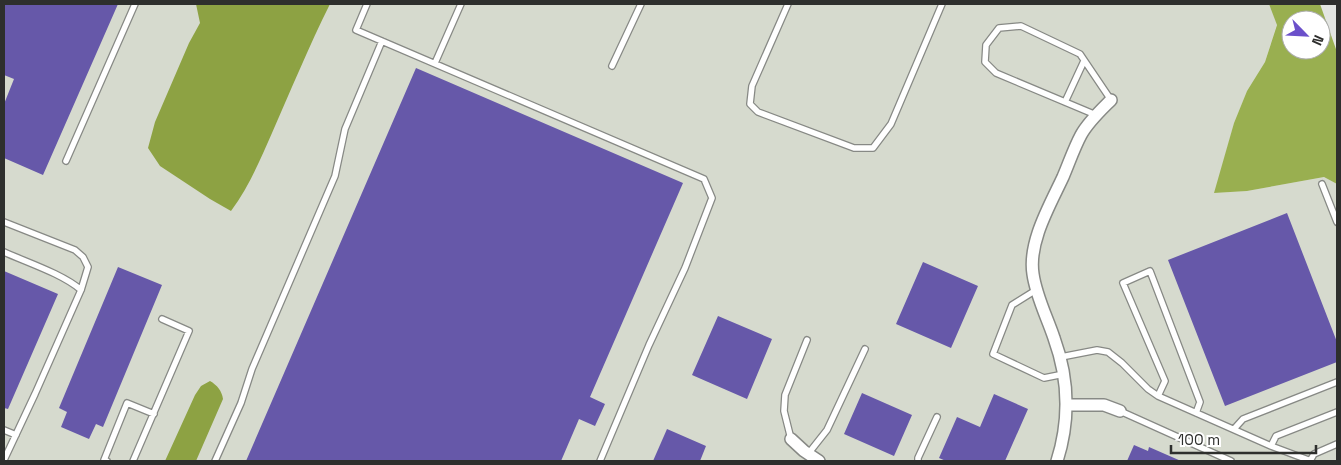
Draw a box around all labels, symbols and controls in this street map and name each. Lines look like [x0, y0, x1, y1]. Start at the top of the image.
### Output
north arrow [1281, 10, 1331, 60]
text: N [1308, 32, 1328, 48]
scale bar [1171, 422, 1316, 454]
text: 100 m [1178, 430, 1220, 449]

